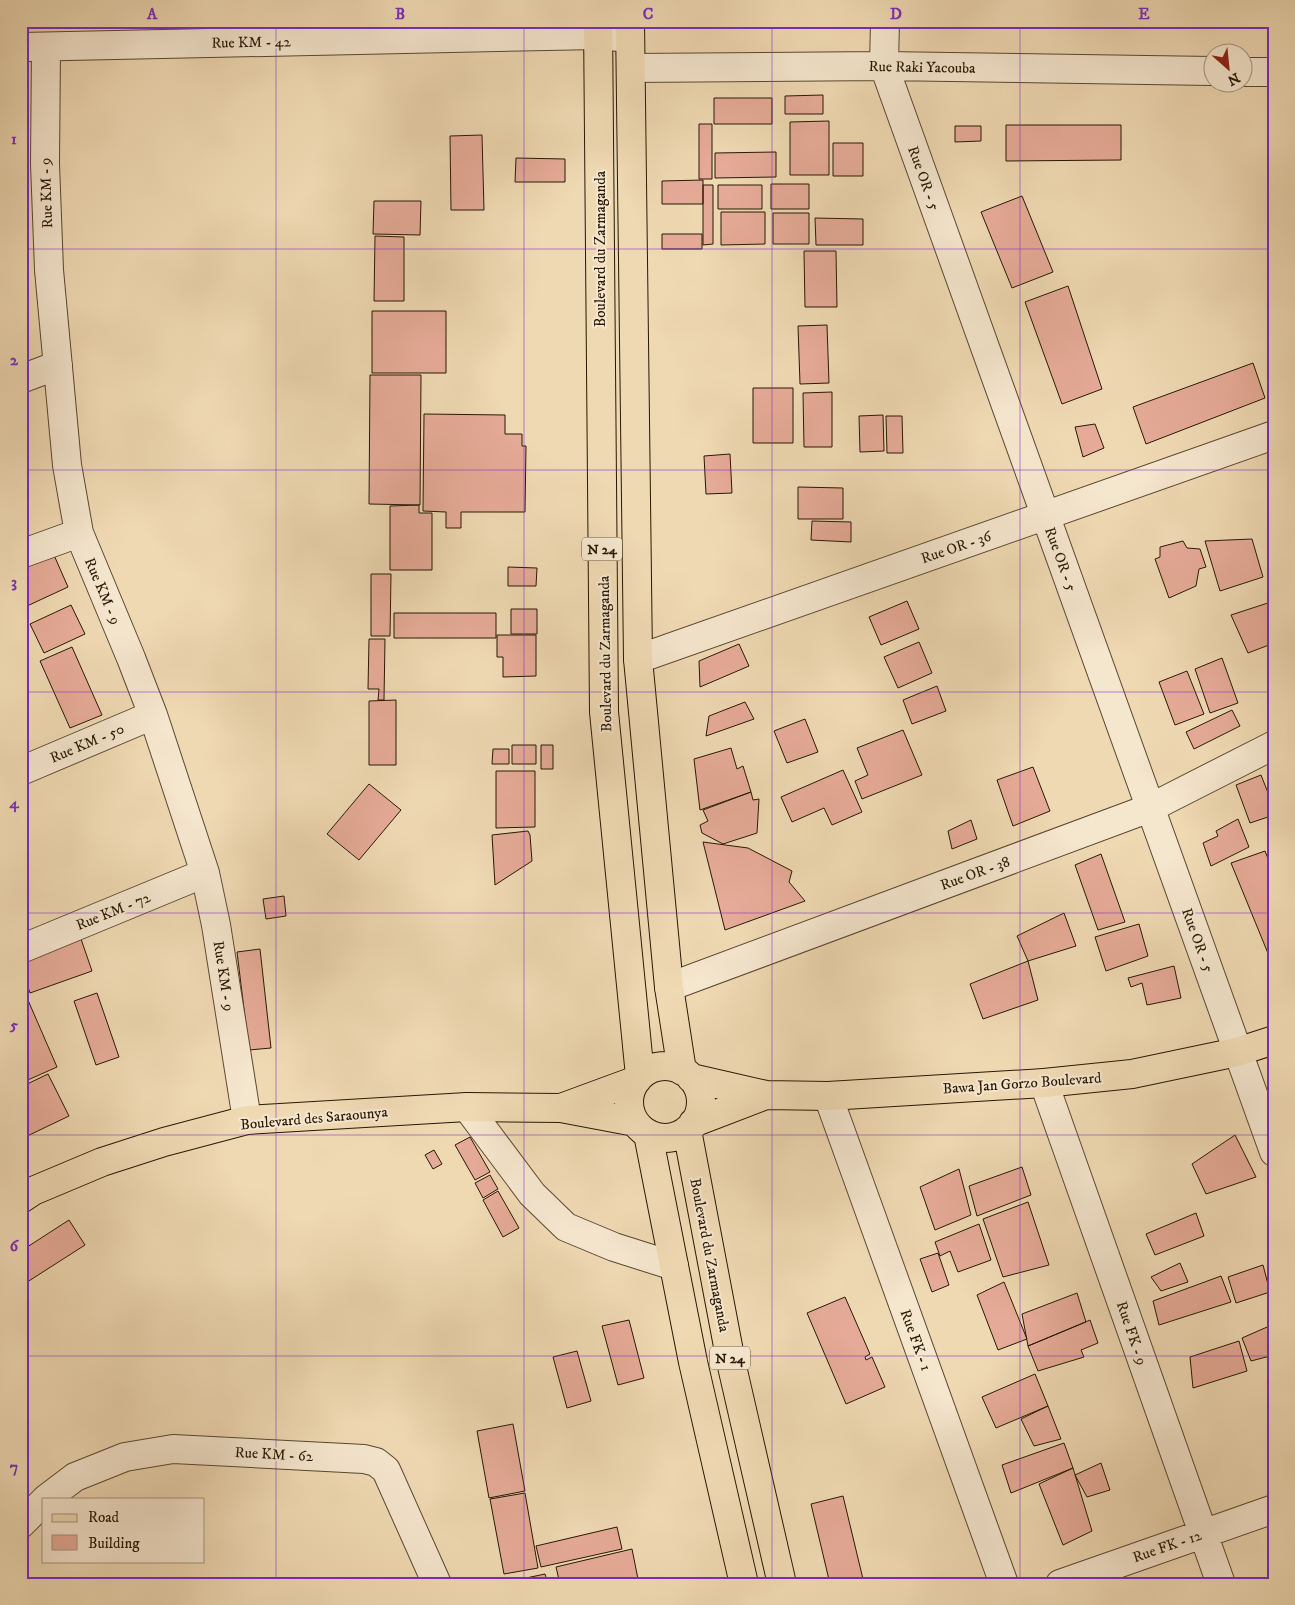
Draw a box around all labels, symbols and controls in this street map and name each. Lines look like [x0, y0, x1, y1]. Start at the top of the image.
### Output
text: A [146, 4, 158, 24]
text: B [395, 4, 405, 24]
text: C [643, 4, 653, 24]
text: D [890, 4, 902, 24]
text: E [1138, 4, 1150, 24]
street label: Rue KM - 42 [211, 32, 292, 53]
north arrow [1202, 42, 1252, 92]
street label: Rue Raki Yacouba [868, 57, 976, 78]
text: N [1224, 68, 1243, 90]
text: 1 [11, 129, 17, 149]
street label: Rue OR - 5 [903, 143, 944, 213]
street label: Rue KM - 9 [36, 157, 57, 229]
street label: Boulevard du Zarmaganda [591, 170, 610, 327]
text: 2 [10, 350, 19, 370]
street label: Rue OR - 5 [1040, 524, 1081, 594]
street label: Rue OR - 36 [919, 526, 995, 568]
road number: N 24 [582, 538, 622, 560]
street label: Rue KM - 9 [80, 555, 125, 628]
text: 3 [11, 572, 17, 592]
street label: Boulevard du Zarmaganda [595, 575, 616, 732]
street label: Rue KM - 50 [47, 719, 127, 768]
text: 4 [8, 793, 19, 813]
street label: Rue OR - 38 [938, 852, 1013, 895]
street label: Rue KM - 72 [73, 888, 154, 935]
street label: Rue OR - 5 [1177, 905, 1218, 975]
street label: Rue KM - 9 [209, 940, 238, 1013]
text: 5 [9, 1015, 18, 1035]
street label: Bawa Jan Gorzo Boulevard [942, 1068, 1103, 1099]
street label: Boulevard des Saraounya [240, 1103, 389, 1134]
street label: Boulevard du Zarmaganda [685, 1177, 734, 1334]
text: 6 [10, 1236, 20, 1256]
street label: Rue FK - 9 [1112, 1299, 1151, 1368]
street label: Rue FK - 1 [896, 1307, 935, 1374]
road number: N 24 [710, 1346, 750, 1370]
street label: Rue KM - 62 [234, 1443, 314, 1466]
text: 7 [10, 1457, 18, 1477]
legend [42, 1498, 205, 1562]
text: Road [88, 1508, 120, 1527]
street label: Rue FK - 12 [1130, 1526, 1205, 1567]
text: Building [88, 1534, 140, 1553]

